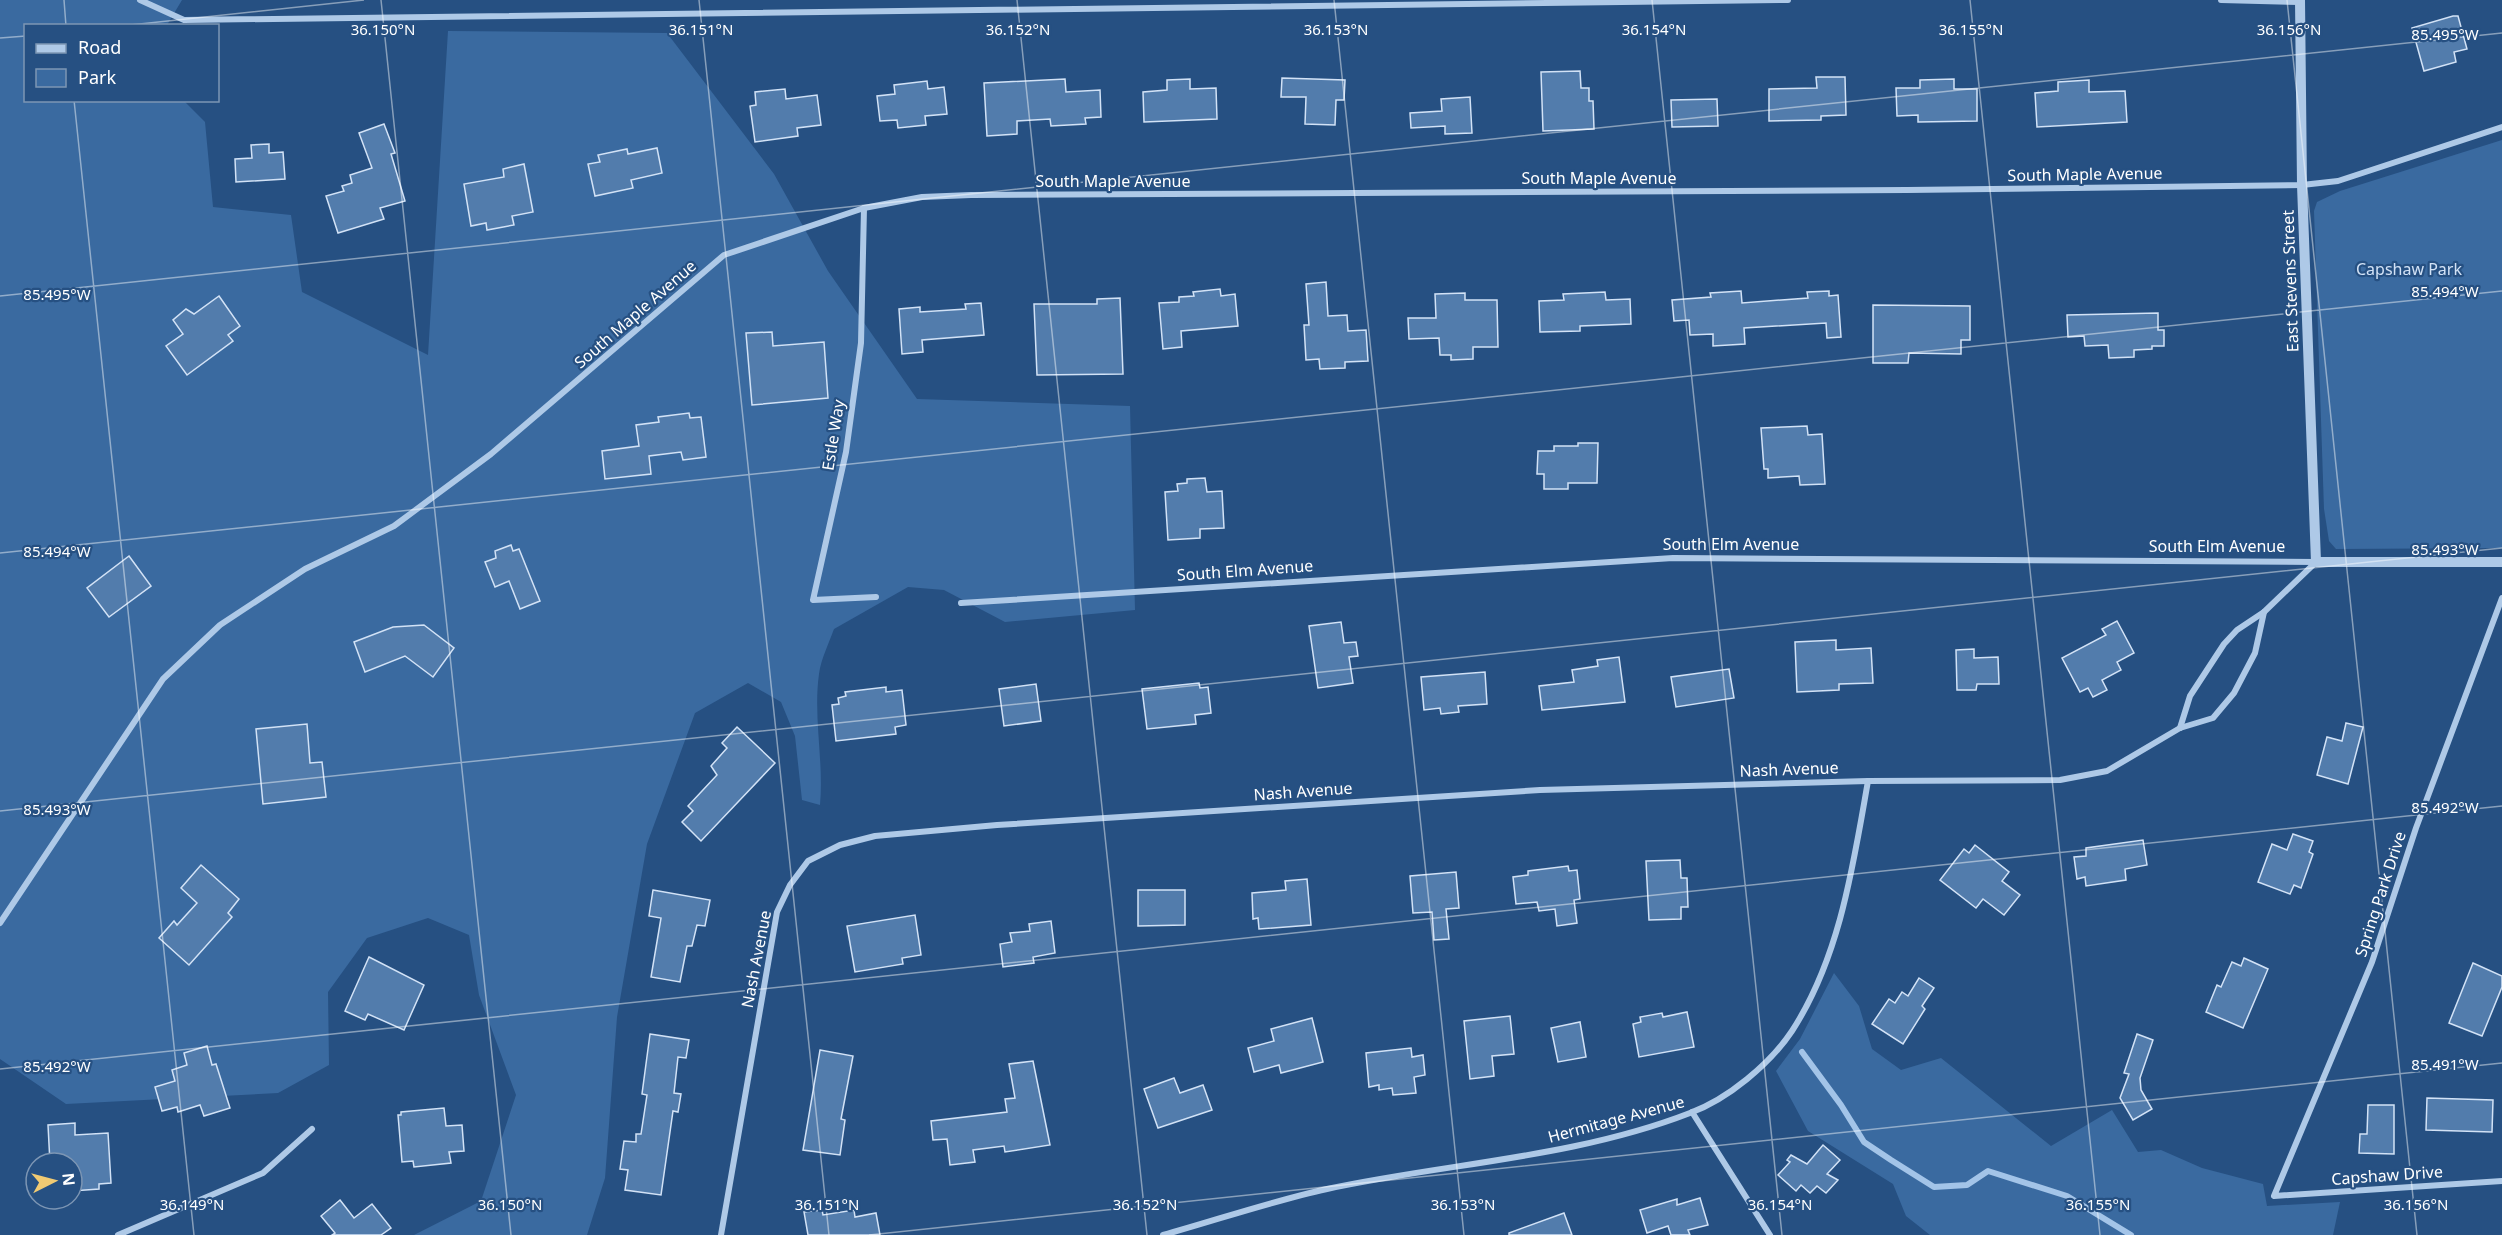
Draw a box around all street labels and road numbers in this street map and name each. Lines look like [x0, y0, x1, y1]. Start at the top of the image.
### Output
street label: South Maple Avenue [2007, 162, 2163, 186]
street label: South Maple Avenue [1522, 167, 1677, 189]
street label: South Maple Avenue [1036, 170, 1191, 192]
street label: East Stevens Street [2277, 209, 2303, 352]
street label: South Maple Avenue [569, 255, 701, 373]
street label: Estle Way [817, 397, 850, 472]
street label: South Elm Avenue [1663, 533, 1799, 555]
street label: South Elm Avenue [2149, 535, 2285, 557]
street label: South Elm Avenue [1176, 554, 1314, 586]
street label: Nash Avenue [1739, 756, 1839, 782]
street label: Nash Avenue [1253, 777, 1353, 805]
street label: Spring Park Drive [2349, 828, 2411, 960]
street label: Nash Avenue [736, 908, 776, 1010]
street label: Hermitage Avenue [1545, 1090, 1687, 1148]
street label: Capshaw Drive [2330, 1160, 2444, 1190]

